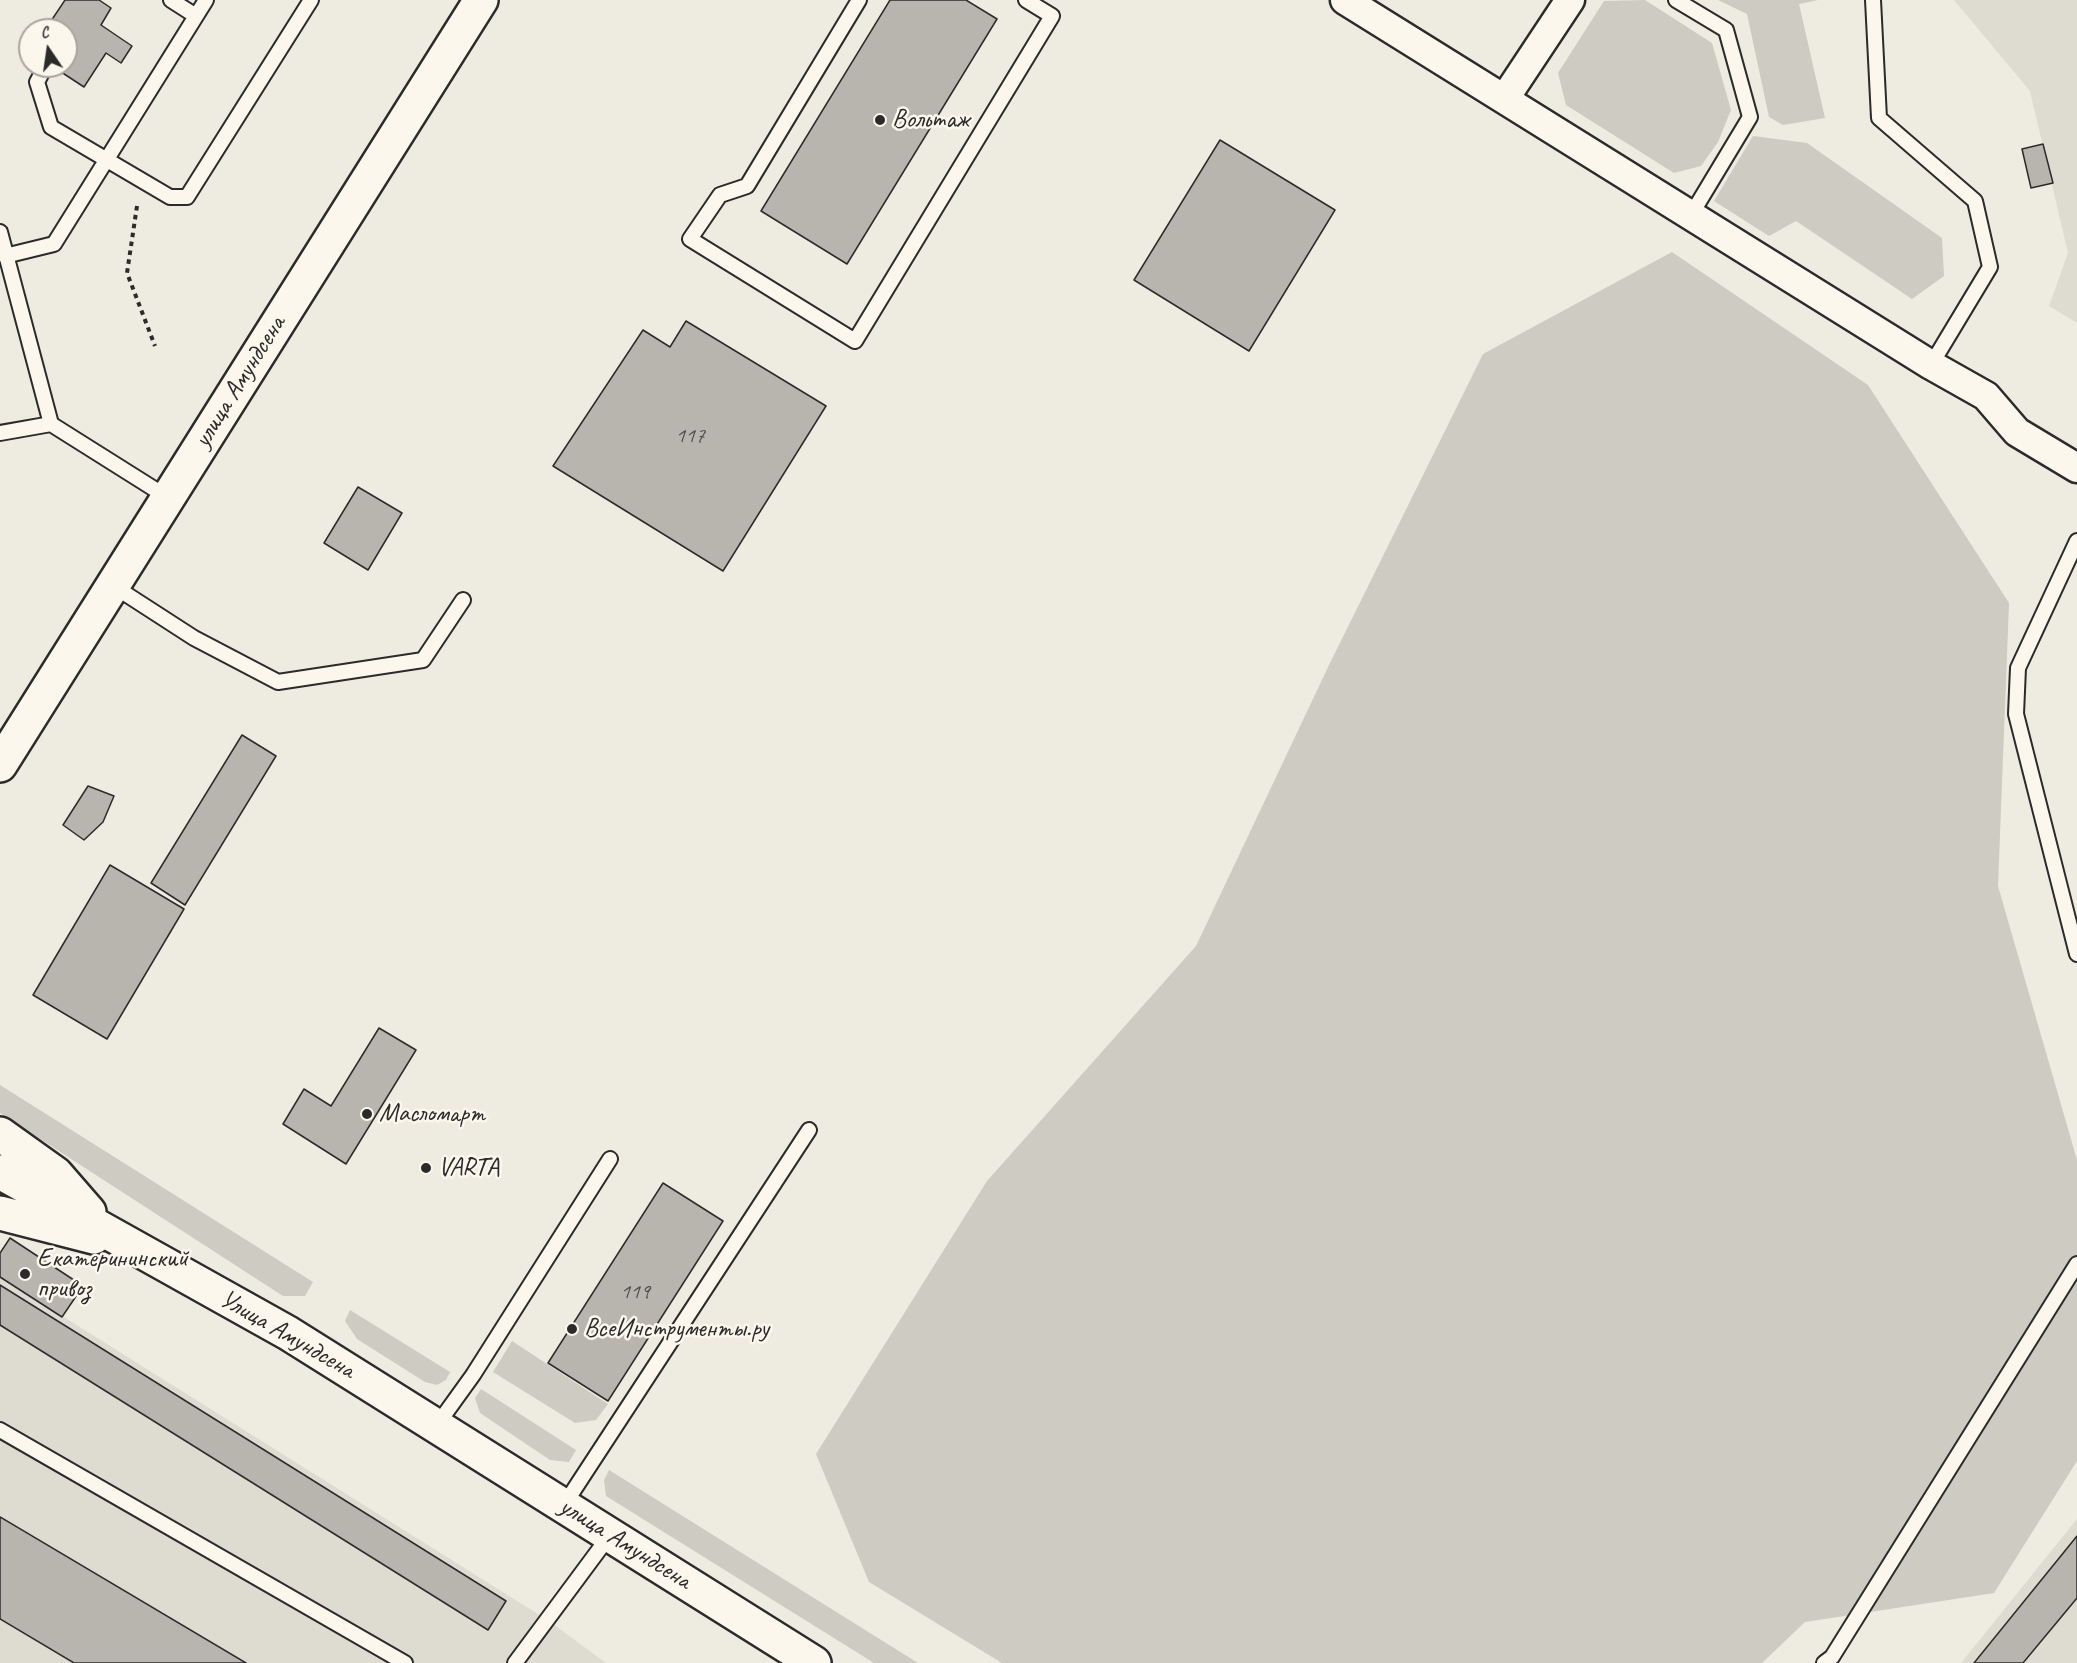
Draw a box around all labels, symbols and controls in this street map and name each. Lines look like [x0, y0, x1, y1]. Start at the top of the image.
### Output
north arrow [18, 18, 78, 78]
text: С [38, 22, 50, 43]
place label: Вольтаж [892, 104, 970, 136]
marker: Вольтаж [873, 113, 887, 127]
street label: улица Амундсена [187, 310, 293, 454]
house number: 117 [675, 423, 705, 449]
place label: Масломарт [379, 1098, 485, 1130]
marker: Масломарт [360, 1107, 374, 1121]
place label: VARTA [438, 1152, 499, 1184]
marker: VARTA [419, 1161, 433, 1175]
place label: Екатерининский привоз [37, 1243, 188, 1304]
marker: Екатерининский привоз [18, 1267, 32, 1281]
house number: 119 [620, 1279, 650, 1305]
street label: Улица Амундсена [214, 1284, 360, 1386]
place label: ВсеИнструменты.ру [584, 1313, 769, 1345]
marker: ВсеИнструменты.ру [565, 1322, 579, 1336]
street label: улица Амундсена [553, 1491, 697, 1597]

